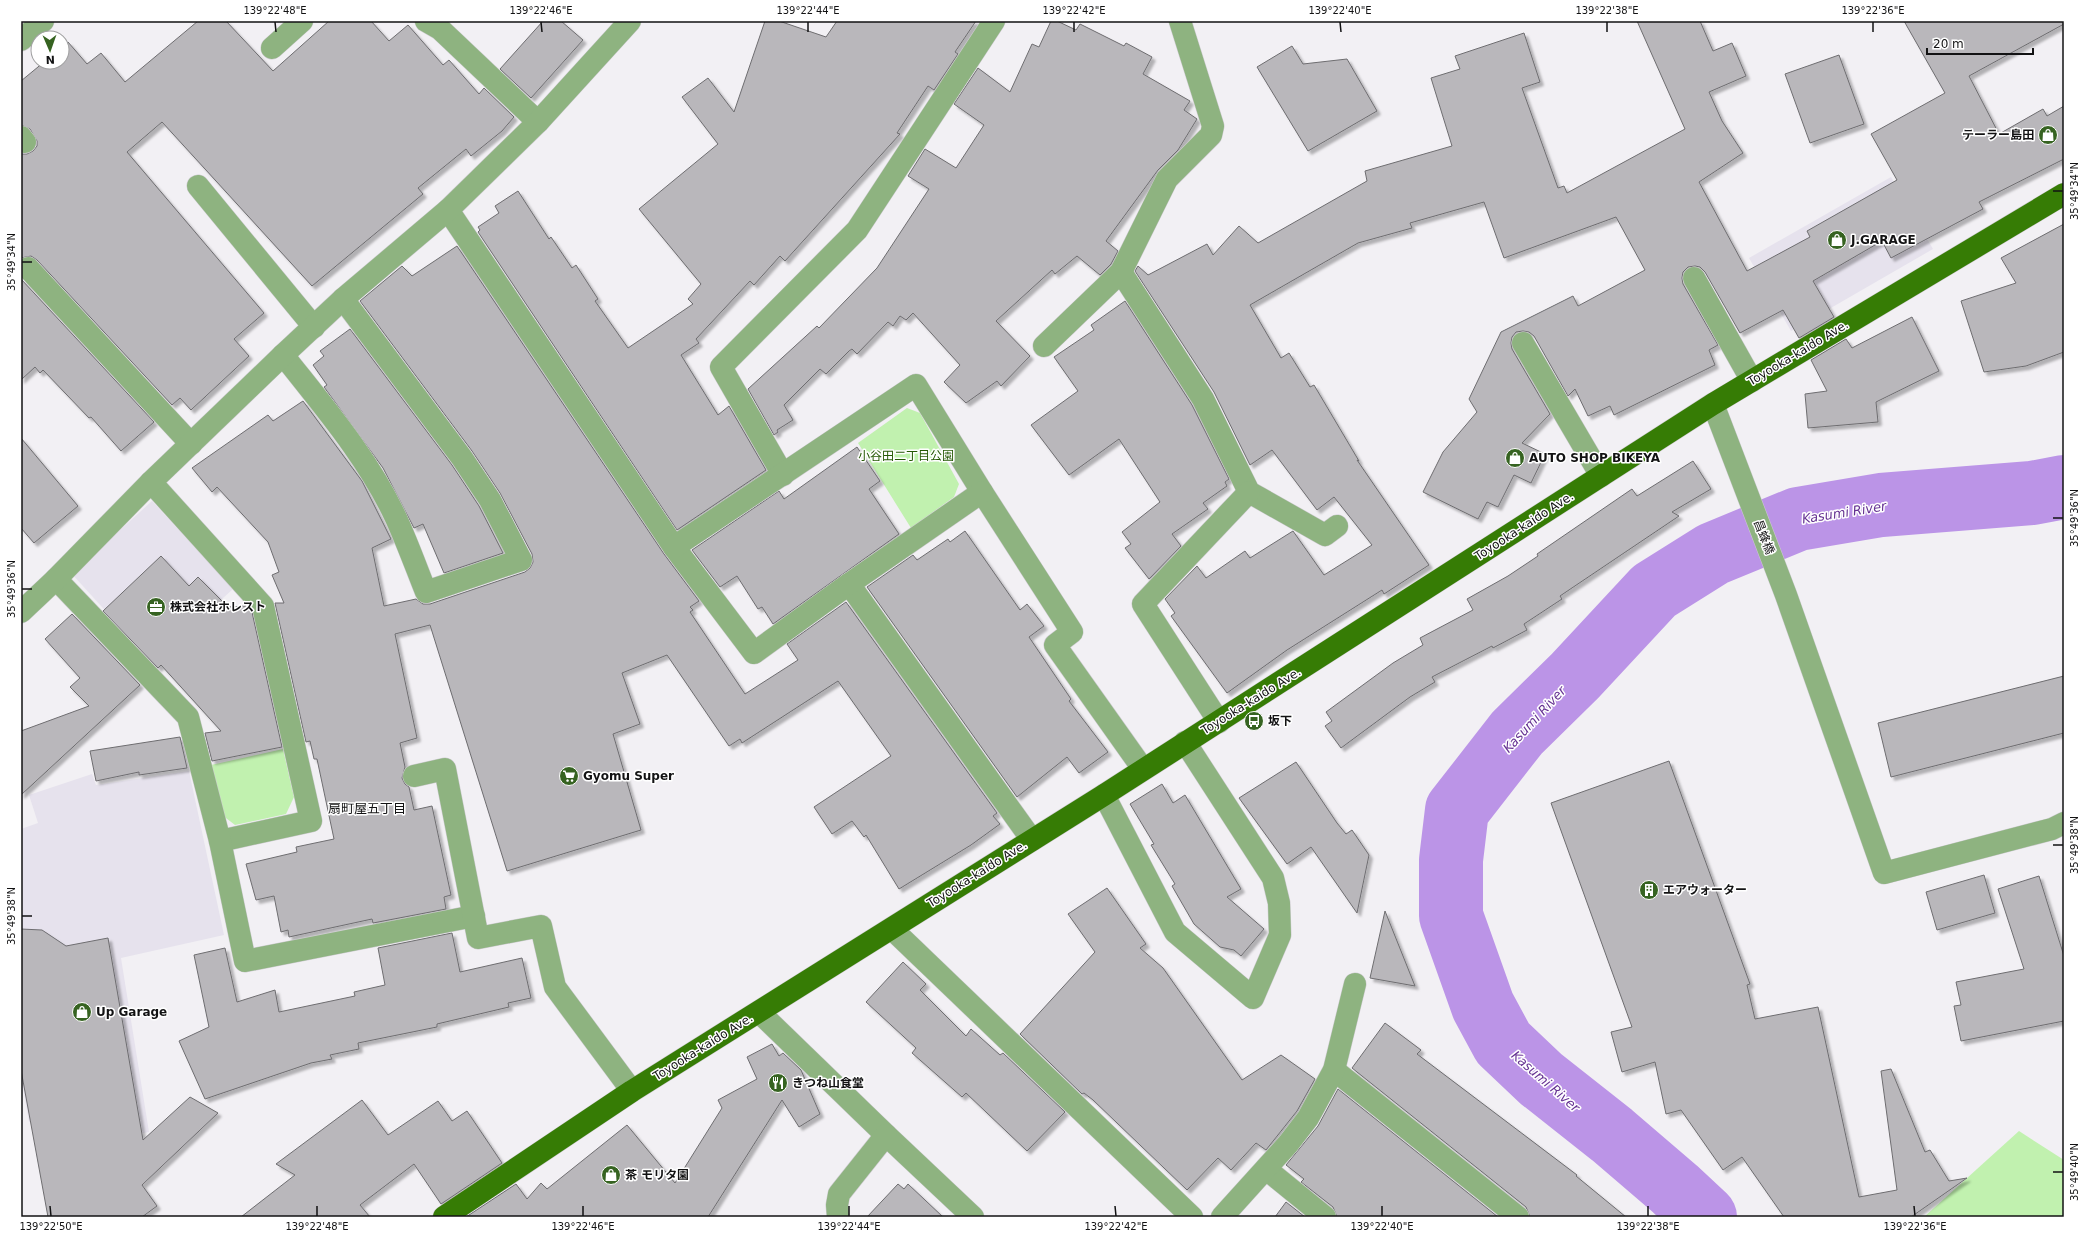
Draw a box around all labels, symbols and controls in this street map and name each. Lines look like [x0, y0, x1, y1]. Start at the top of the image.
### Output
text: 139°22'48"E [243, 5, 307, 16]
text: 139°22'46"E [509, 5, 573, 16]
text: 139°22'44"E [776, 5, 840, 16]
text: 139°22'42"E [1042, 5, 1106, 16]
text: 139°22'40"E [1308, 5, 1372, 16]
text: 139°22'38"E [1575, 5, 1639, 16]
text: 139°22'36"E [1841, 5, 1905, 16]
north arrow [30, 30, 70, 70]
scale bar [1927, 30, 2033, 56]
text: 20 m [1933, 37, 1964, 51]
text: N [45, 53, 55, 66]
shop icon: テーラー島田 [2037, 124, 2059, 146]
place label: テーラー島田 [1962, 128, 2034, 142]
text: 35°49'34"N [2069, 162, 2080, 220]
shop icon: J.GARAGE [1826, 229, 1848, 251]
text: 35°49'34"N [6, 233, 17, 291]
place label: J.GARAGE [1850, 233, 1916, 247]
street label: Toyooka-kaido Ave. [1744, 317, 1851, 389]
shop icon: AUTO SHOP BIKEYA [1504, 447, 1526, 469]
park label: 小谷田二丁目公園 [858, 449, 954, 463]
place label: AUTO SHOP BIKEYA [1529, 451, 1661, 465]
street label: Toyooka-kaido Ave. [1471, 489, 1576, 564]
text: 35°49'36"N [2069, 489, 2080, 547]
water label: Kasumi River [1801, 498, 1889, 527]
street label: 昌蜂橋 [1751, 518, 1777, 556]
text: 35°49'36"N [6, 560, 17, 618]
office icon: 株式会社ホレスト [145, 596, 167, 618]
place label: 株式会社ホレスト [170, 600, 266, 614]
street label: Toyooka-kaido Ave. [1198, 665, 1303, 738]
water label: Kasumi River [1500, 682, 1570, 756]
bus stop icon: 坂下 [1243, 710, 1265, 732]
place label: 坂下 [1268, 714, 1292, 728]
supermarket icon: Gyomu Super [558, 765, 580, 787]
place label: Gyomu Super [583, 769, 674, 783]
district label: 扇町屋五丁目 [328, 801, 406, 816]
text: 35°49'38"N [2069, 816, 2080, 874]
street label: Toyooka-kaido Ave. [924, 838, 1029, 911]
building icon: エアウォーター [1638, 879, 1660, 901]
place label: エアウォーター [1663, 883, 1747, 897]
text: 35°49'38"N [6, 887, 17, 945]
shop icon: Up Garage [71, 1001, 93, 1023]
place label: Up Garage [96, 1005, 167, 1019]
street label: Toyooka-kaido Ave. [650, 1011, 755, 1084]
water label: Kasumi River [1509, 1048, 1584, 1116]
restaurant icon: きつね山食堂 [767, 1072, 789, 1094]
place label: きつね山食堂 [792, 1076, 864, 1090]
text: 35°49'40"N [2069, 1143, 2080, 1201]
shop icon: 茶 モリタ園 [600, 1164, 622, 1186]
place label: 茶 モリタ園 [625, 1168, 689, 1182]
text: 139°22'50"E [19, 1221, 83, 1232]
text: 139°22'48"E [285, 1221, 349, 1232]
text: 139°22'46"E [551, 1221, 615, 1232]
text: 139°22'44"E [817, 1221, 881, 1232]
text: 139°22'42"E [1084, 1221, 1148, 1232]
text: 139°22'40"E [1350, 1221, 1414, 1232]
text: 139°22'38"E [1616, 1221, 1680, 1232]
text: 139°22'36"E [1883, 1221, 1947, 1232]

